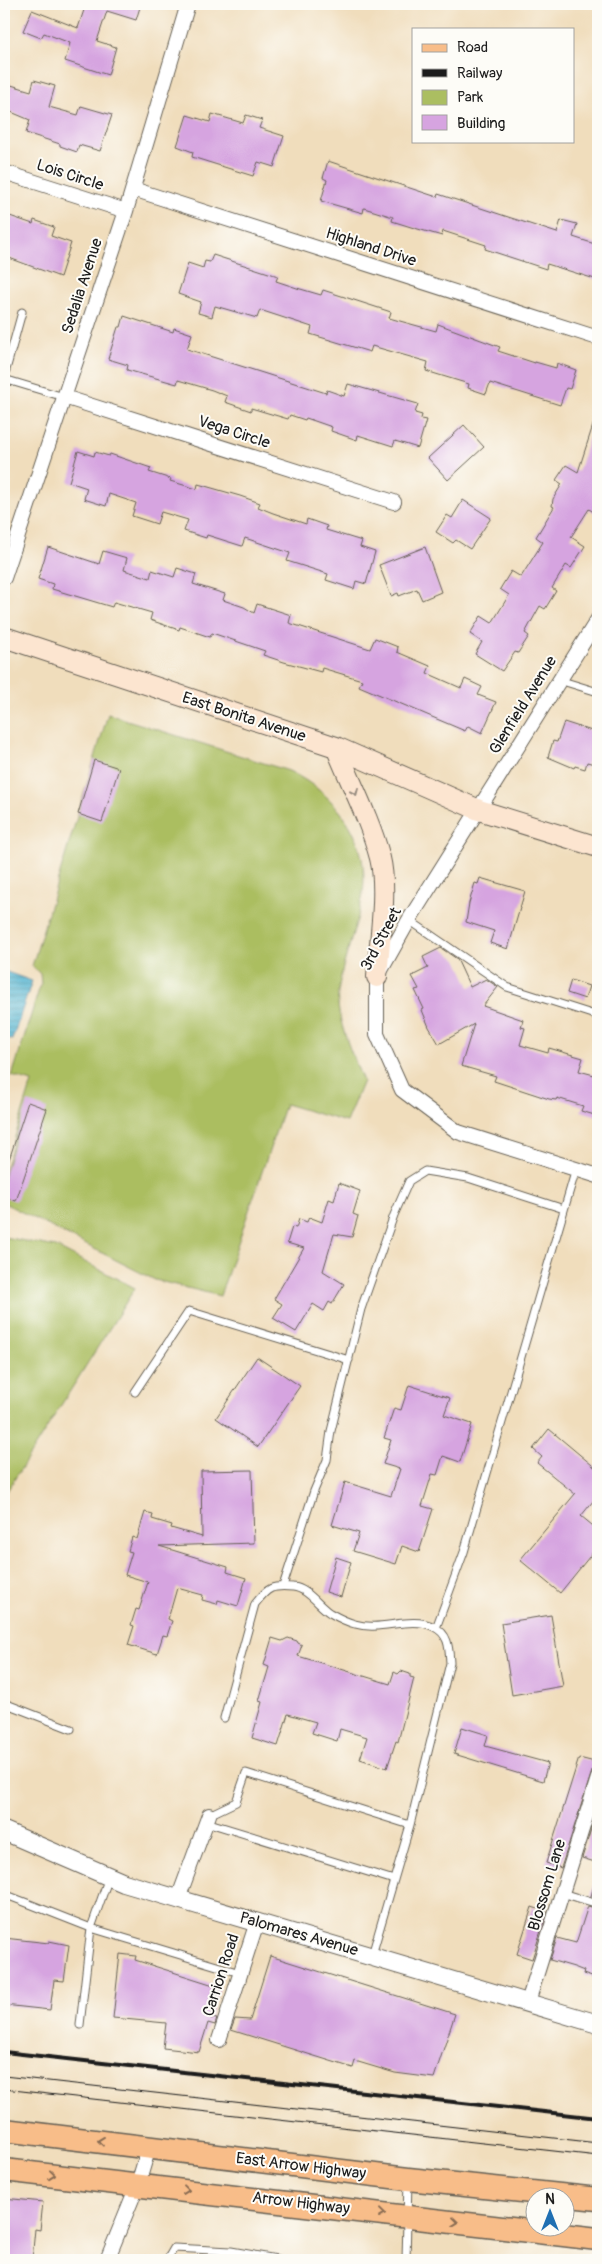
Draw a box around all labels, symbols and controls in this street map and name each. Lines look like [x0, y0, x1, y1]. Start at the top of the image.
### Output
legend [412, 28, 574, 142]
text: Road [457, 38, 488, 57]
text: Railway [457, 64, 503, 83]
text: Park [457, 88, 484, 107]
text: Building [457, 114, 505, 133]
street label: Lois Circle [34, 155, 106, 195]
street label: Highland Drive [323, 223, 419, 271]
street label: Sedalia Avenue [57, 236, 107, 336]
street label: Vega Circle [195, 411, 273, 453]
street label: Glenfield Avenue [485, 652, 561, 758]
street label: East Bonita Avenue [180, 688, 308, 746]
one-way arrow [348, 787, 359, 796]
street label: 3rd Street [356, 903, 406, 974]
street label: Blossom Lane [524, 1837, 570, 1933]
street label: Palomares Avenue [237, 1908, 361, 1960]
street label: Carrion Road [198, 1931, 244, 2019]
one-way arrow [97, 2136, 105, 2147]
street label: East Arrow Highway [235, 2148, 367, 2184]
one-way arrow [49, 2169, 57, 2180]
one-way arrow [183, 2184, 191, 2195]
north arrow [524, 2186, 574, 2236]
street label: Arrow Highway [251, 2187, 351, 2219]
text: N [545, 2191, 555, 2208]
one-way arrow [379, 2207, 387, 2218]
one-way arrow [451, 2216, 459, 2227]

